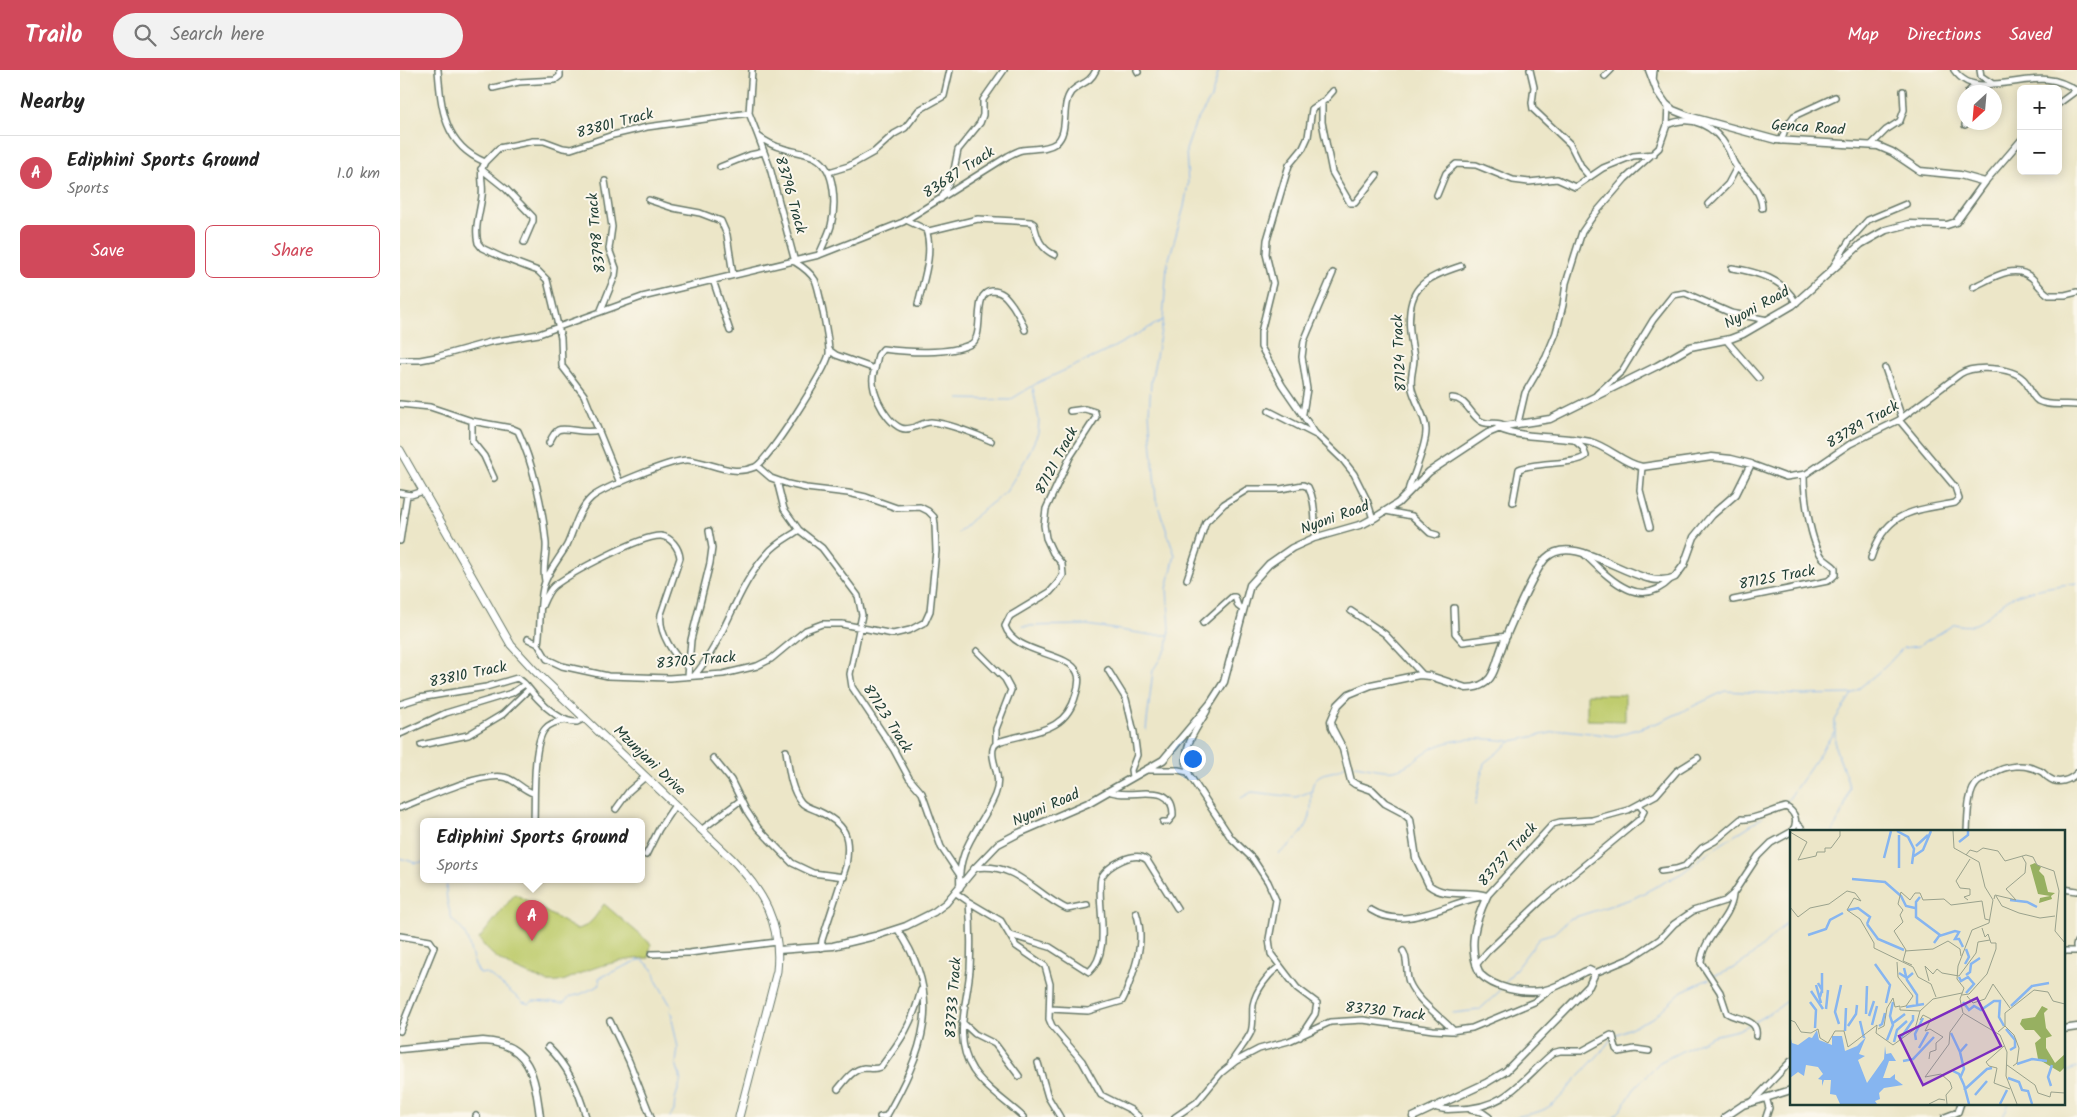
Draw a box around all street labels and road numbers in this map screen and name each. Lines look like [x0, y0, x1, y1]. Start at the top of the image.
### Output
street label: 83801 Track [574, 102, 657, 146]
street label: Genca Road [1770, 113, 1846, 143]
street label: 83687 Track [918, 140, 1001, 205]
street label: 83796 Track [767, 153, 813, 238]
street label: 83798 Track [581, 191, 613, 274]
street label: Nyoni Road [1720, 280, 1795, 336]
street label: 87124 Track [1386, 313, 1414, 392]
street label: 83789 Track [1822, 394, 1905, 456]
street label: 87121 Track [1029, 422, 1085, 499]
street label: Nyoni Road [1297, 494, 1373, 542]
street label: 87125 Track [1737, 559, 1818, 597]
street label: 83705 Track [655, 645, 738, 676]
street label: 83810 Track [427, 655, 510, 695]
street label: 87123 Track [856, 680, 919, 759]
street label: Mzunjani Drive [607, 720, 691, 802]
street label: Nyoni Road [1008, 782, 1084, 834]
street label: 83737 Track [1472, 817, 1544, 893]
street label: 83733 Track [939, 956, 969, 1039]
street label: 83730 Track [1344, 996, 1427, 1028]

